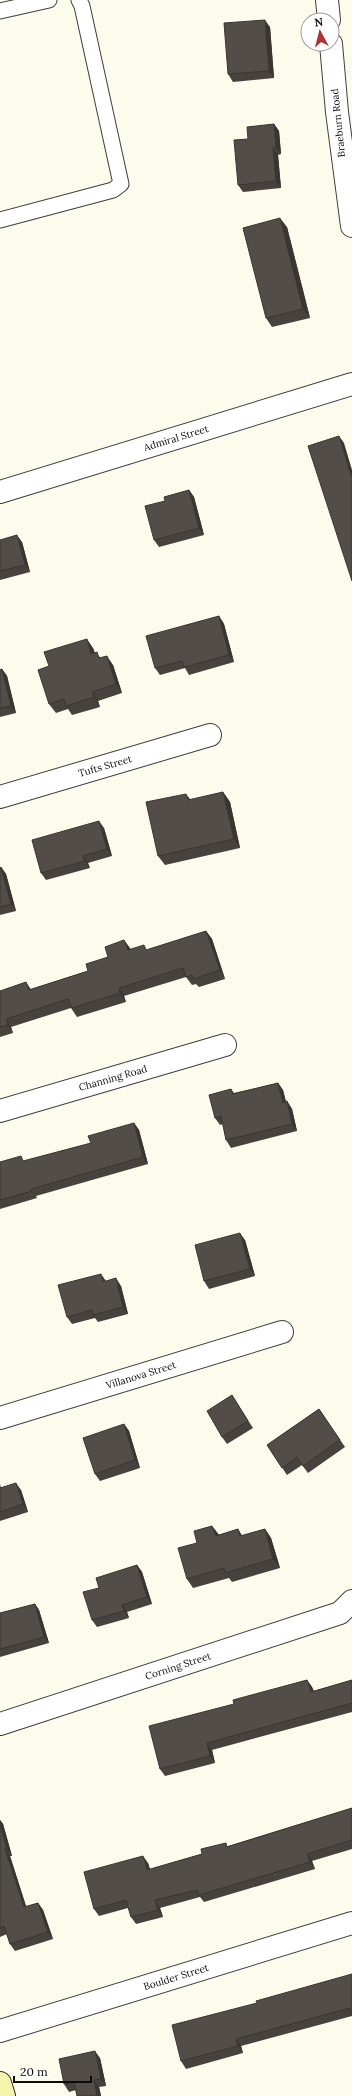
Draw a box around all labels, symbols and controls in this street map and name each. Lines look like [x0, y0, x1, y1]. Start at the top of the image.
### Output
north arrow [300, 12, 340, 52]
text: N [314, 15, 324, 30]
street label: Braeburn Road [328, 88, 348, 158]
street label: Admiral Street [141, 422, 210, 454]
street label: Tufts Street [77, 752, 133, 780]
street label: Channing Road [77, 1062, 149, 1094]
street label: Villanova Street [103, 1358, 178, 1392]
street label: Corning Street [143, 1649, 213, 1683]
street label: Boulder Street [142, 1961, 210, 1993]
scale bar [14, 2058, 91, 2084]
text: 20 m [20, 2064, 48, 2079]

